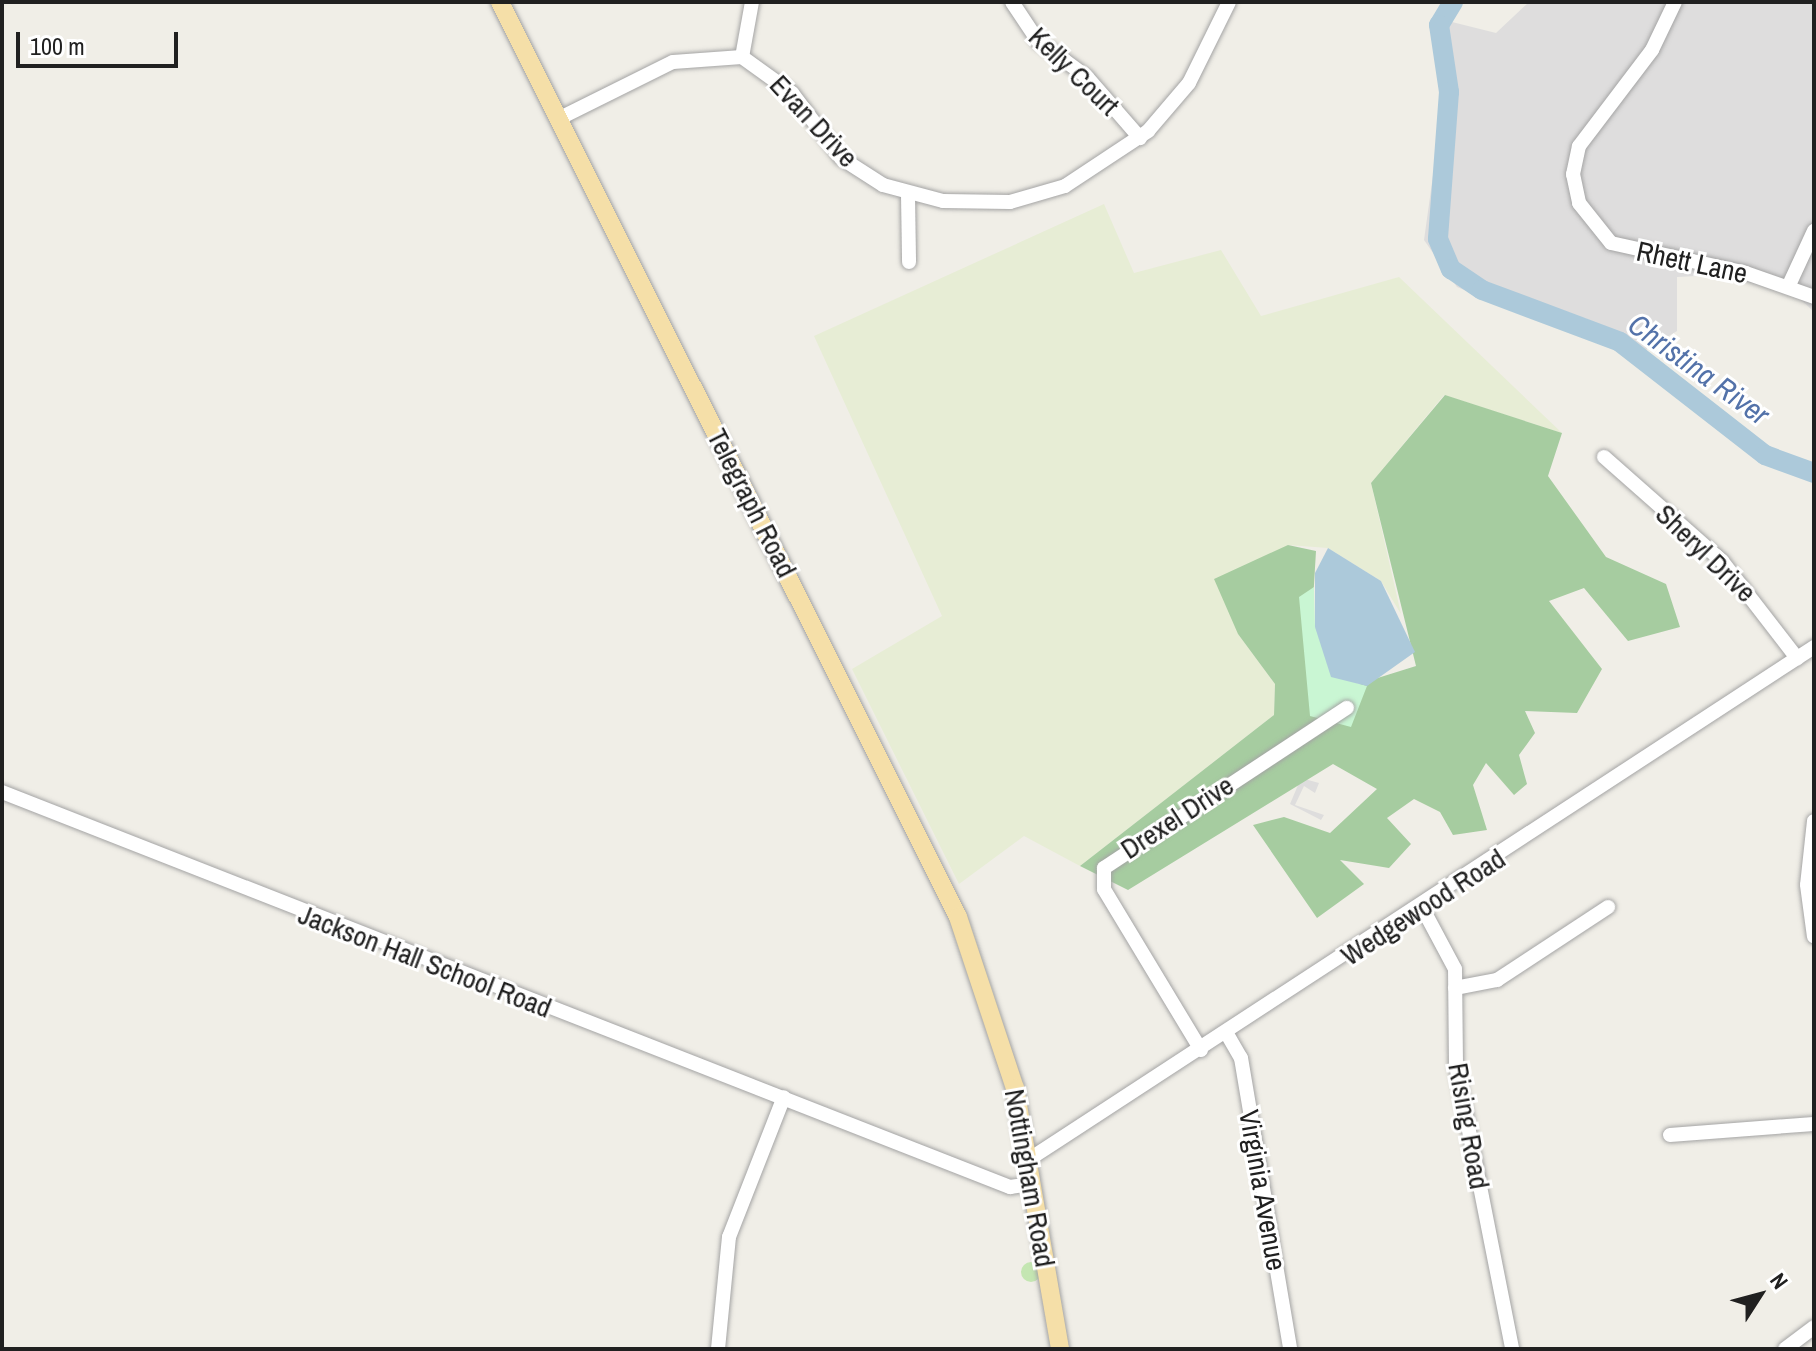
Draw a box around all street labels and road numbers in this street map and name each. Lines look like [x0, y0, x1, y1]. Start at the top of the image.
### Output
street label: Kelly Court [1022, 20, 1126, 122]
street label: Evan Drive [763, 68, 865, 174]
street label: Rhett Lane [1634, 234, 1750, 290]
street label: Telegraph Road [700, 423, 804, 583]
street label: Sheryl Drive [1649, 497, 1763, 609]
street label: Drexel Drive [1114, 768, 1240, 866]
street label: Wedgewood Road [1335, 842, 1511, 972]
street label: Jackson Hall School Road [294, 897, 556, 1025]
street label: Rising Road [1441, 1060, 1497, 1192]
street label: Nottingham Road [998, 1086, 1062, 1270]
street label: Virginia Avenue [1232, 1106, 1294, 1274]

